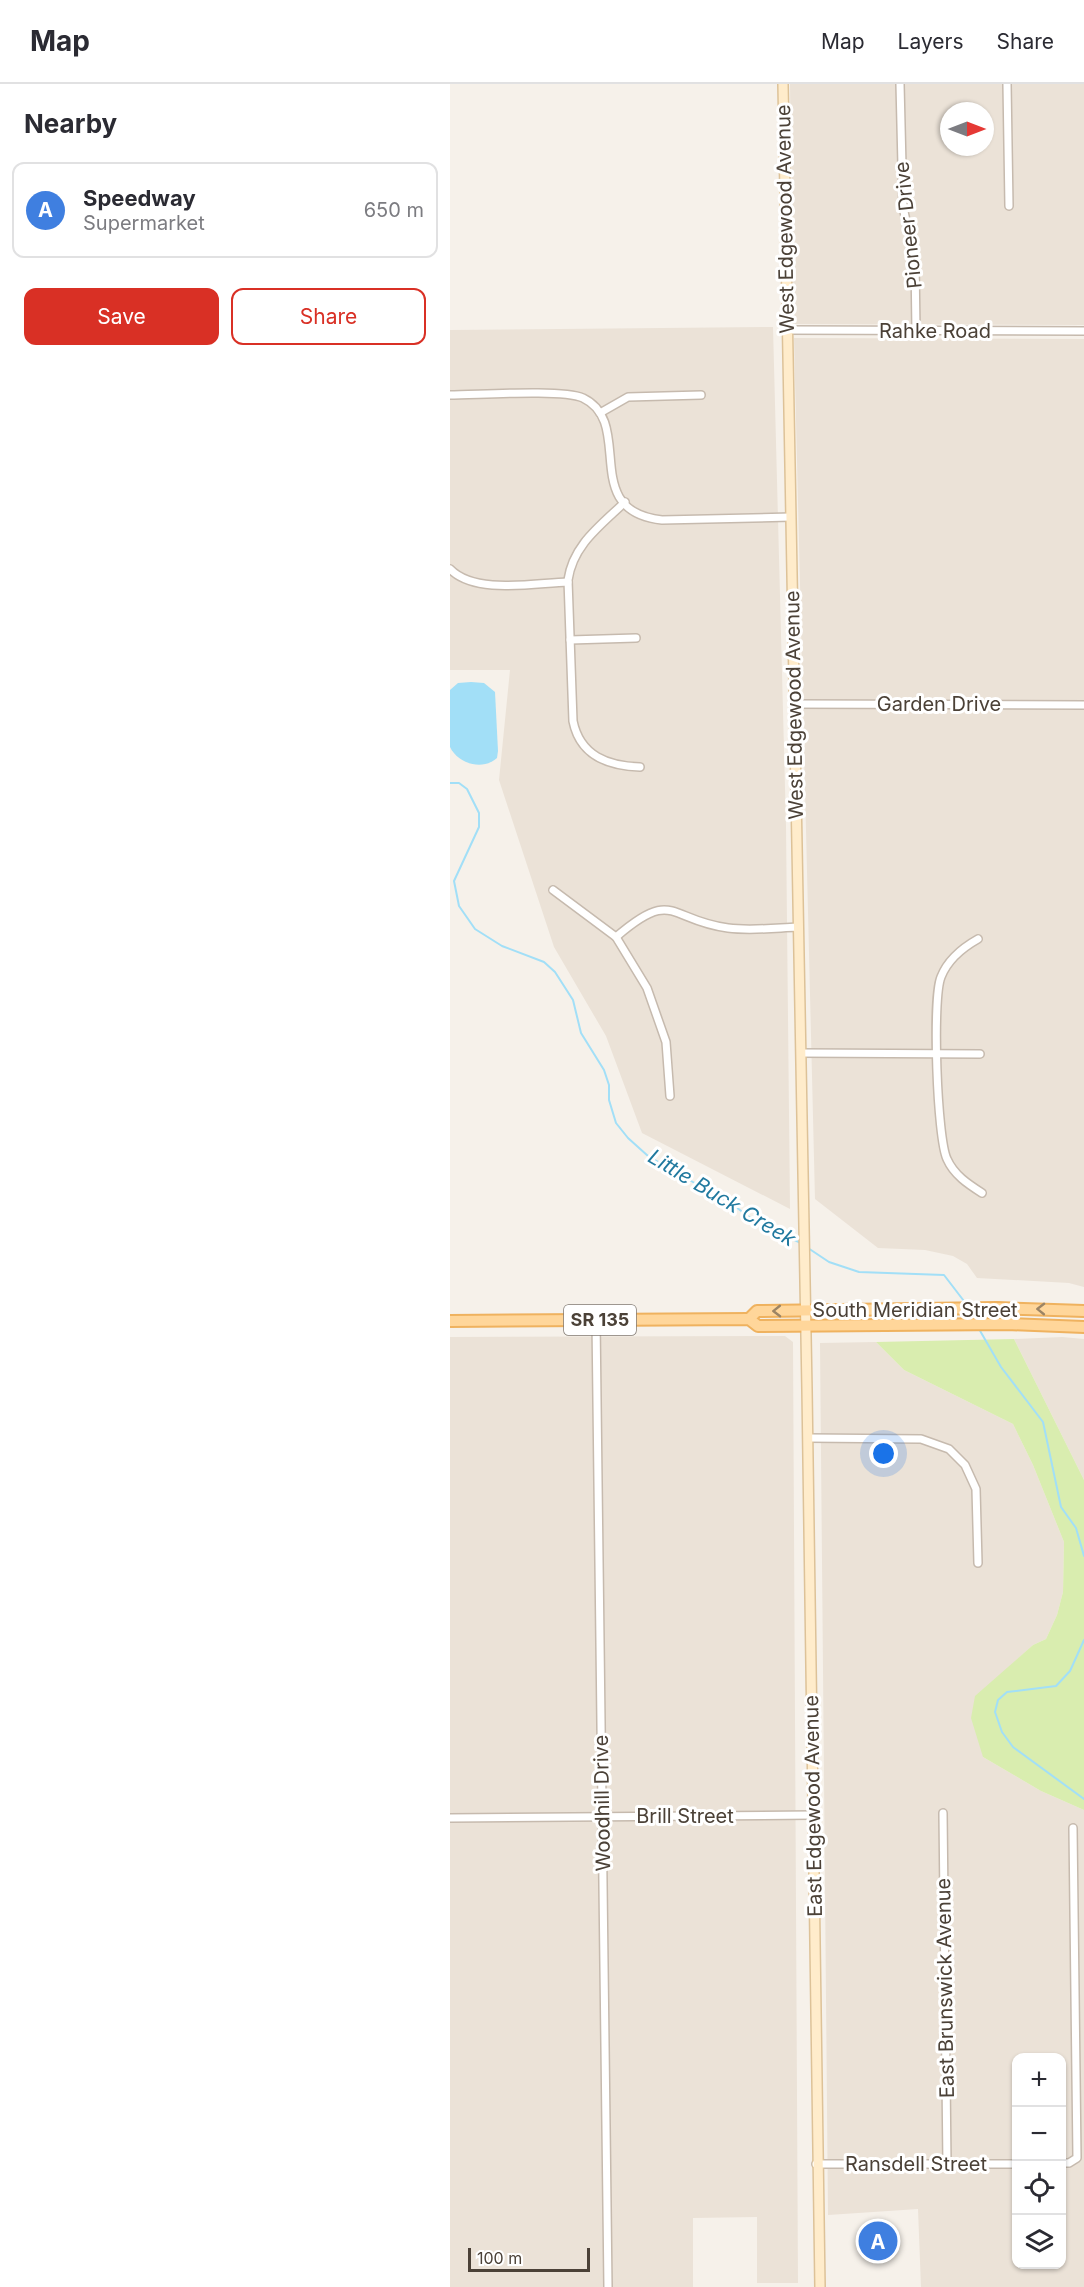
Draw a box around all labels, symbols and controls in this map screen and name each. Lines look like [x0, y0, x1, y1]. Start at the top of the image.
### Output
text: Map [30, 24, 90, 58]
text: Map [821, 29, 865, 54]
text: Layers [898, 29, 964, 54]
text: Share [997, 29, 1054, 54]
north arrow [940, 102, 994, 156]
street label: West Edgewood Avenue [771, 104, 799, 334]
text: Nearby [24, 108, 117, 139]
street label: Pioneer Drive [889, 160, 927, 290]
text: Speedway [83, 185, 196, 211]
text: A [38, 198, 53, 222]
text: 650 m [364, 198, 424, 222]
text: Supermarket [83, 211, 205, 235]
button: Save [24, 288, 219, 345]
button: Share [231, 288, 426, 345]
street label: Rahke Road [879, 319, 991, 343]
street label: West Edgewood Avenue [780, 590, 808, 820]
street label: Garden Drive [877, 692, 1001, 716]
water label: Little Buck Creek [644, 1144, 801, 1252]
street label: South Meridian Street [812, 1298, 1018, 1322]
one-way arrow [1036, 1303, 1045, 1315]
road number: SR 135 [564, 1305, 636, 1335]
one-way arrow [773, 1305, 782, 1317]
your location [869, 1439, 898, 1468]
street label: East Edgewood Avenue [799, 1695, 827, 1917]
street label: Woodhill Drive [589, 1735, 615, 1871]
street label: Brill Street [636, 1804, 734, 1828]
street label: East Brunswick Avenue [931, 1878, 959, 2098]
map controls [1012, 2053, 1066, 2269]
button: + [1012, 2053, 1066, 2107]
button: − [1012, 2107, 1066, 2161]
street label: Ransdell Street [845, 2152, 987, 2176]
button: locate [1012, 2161, 1066, 2215]
button: layers [1012, 2215, 1066, 2269]
pin: A [858, 2218, 898, 2264]
scale bar [468, 2245, 590, 2272]
text: 100 m [477, 2248, 522, 2268]

